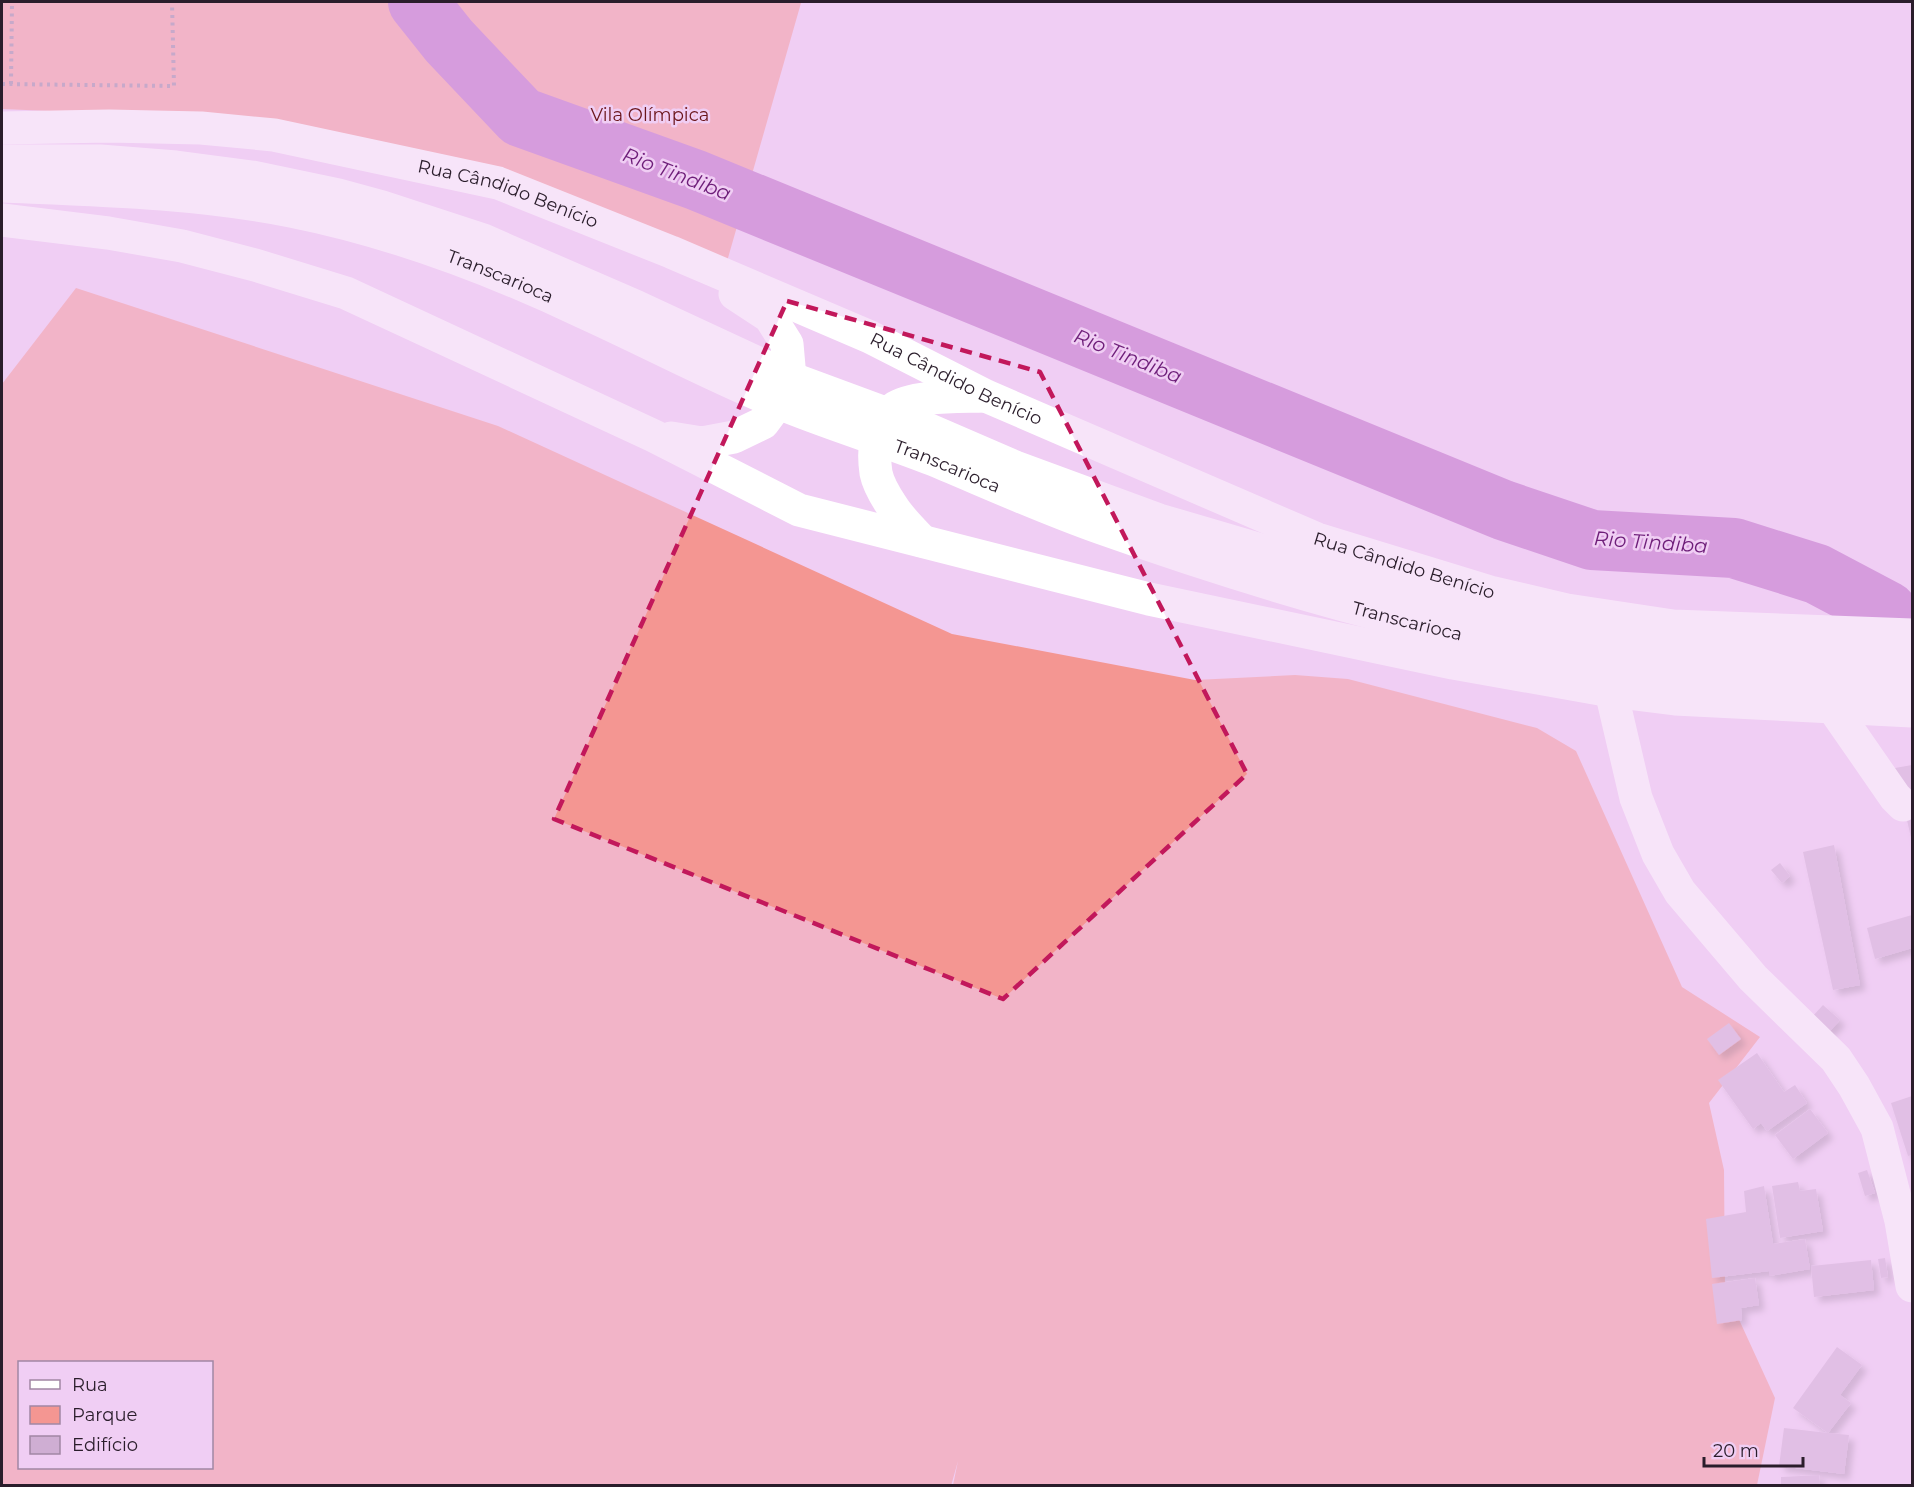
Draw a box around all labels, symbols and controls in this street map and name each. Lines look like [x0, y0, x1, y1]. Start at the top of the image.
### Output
park label: Vila Olímpica [591, 104, 709, 126]
water label: Rio Tindiba [619, 142, 735, 206]
street label: Rua Cândido Benício [416, 155, 601, 233]
street label: Transcarioca [444, 245, 557, 308]
water label: Rio Tindiba [1071, 324, 1185, 388]
street label: Rua Cândido Benício [866, 328, 1046, 430]
street label: Transcarioca [891, 435, 1004, 498]
water label: Rio Tindiba [1593, 526, 1709, 558]
street label: Rua Cândido Benício [1311, 528, 1498, 604]
street label: Transcarioca [1350, 597, 1465, 645]
legend [18, 1361, 213, 1469]
text: Rua [72, 1374, 108, 1396]
text: Parque [72, 1404, 138, 1426]
scale bar [1704, 1430, 1803, 1468]
text: Edifício [72, 1434, 138, 1456]
text: 20 m [1713, 1440, 1759, 1462]

